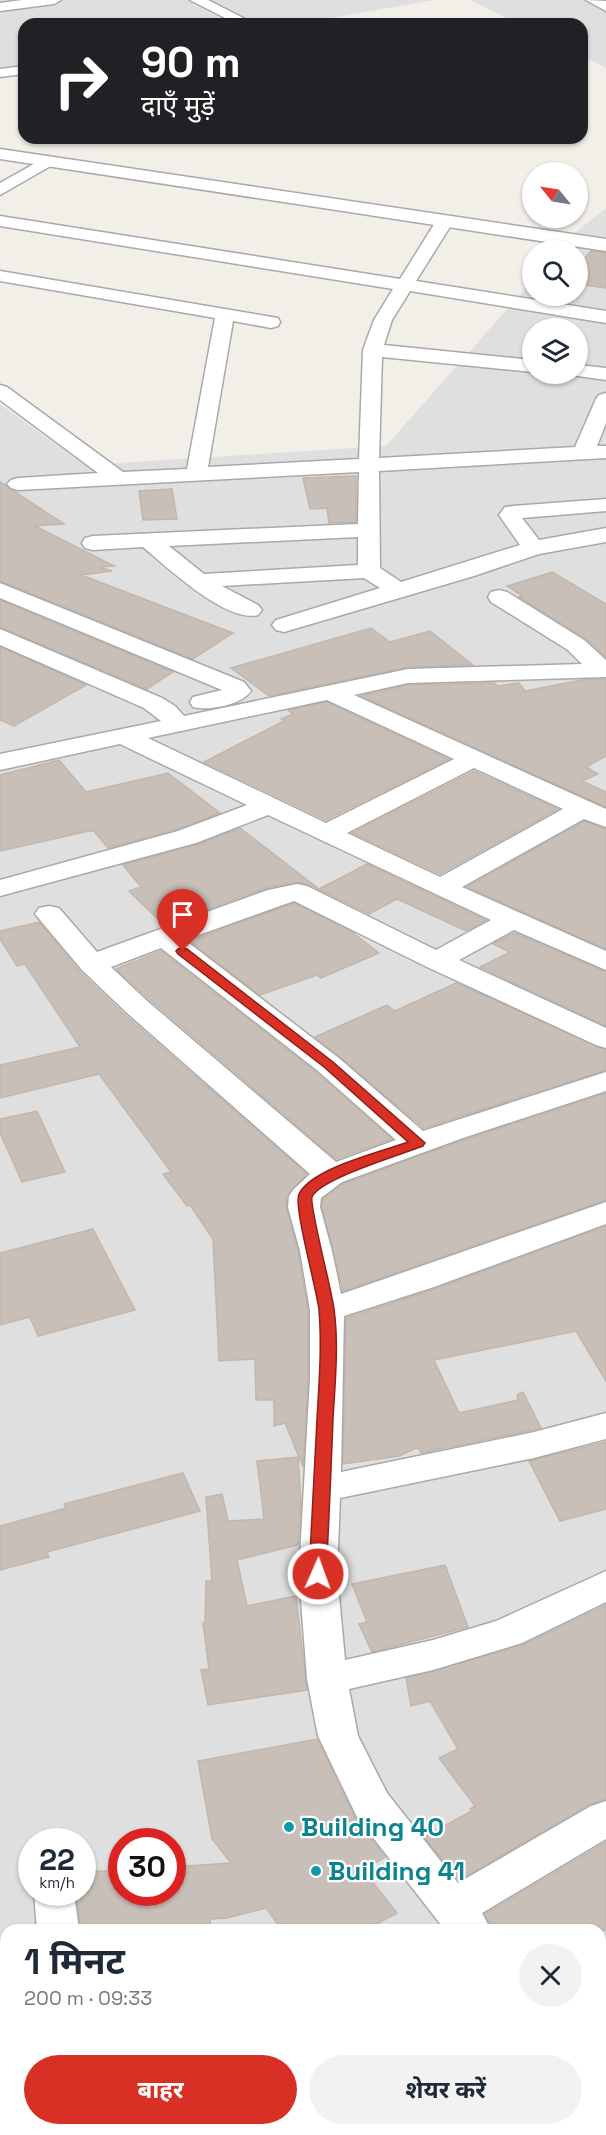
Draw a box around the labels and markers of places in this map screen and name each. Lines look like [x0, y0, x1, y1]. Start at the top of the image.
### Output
pin [157, 889, 208, 951]
place label: Building 40 [301, 1810, 444, 1844]
marker: Building 40 [282, 1820, 296, 1834]
place label: Building 41 [328, 1854, 465, 1888]
marker: Building 41 [309, 1864, 323, 1878]

